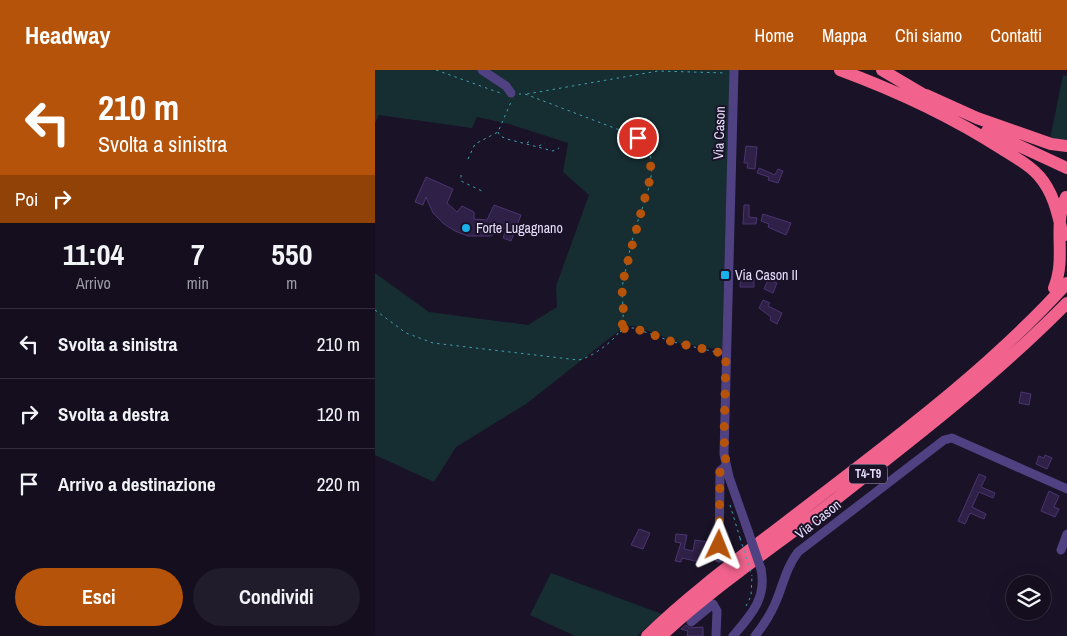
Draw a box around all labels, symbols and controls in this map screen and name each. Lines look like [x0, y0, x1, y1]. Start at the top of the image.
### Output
text: Headway [25, 19, 110, 51]
text: Home [755, 23, 794, 48]
text: Mappa [822, 23, 867, 48]
text: Chi siamo [895, 23, 962, 48]
text: Contatti [990, 23, 1042, 48]
text: 210 m [98, 84, 179, 131]
icon: left [15, 90, 80, 155]
street label: Via Cason [709, 106, 729, 160]
pin [617, 117, 659, 159]
icon: arrive [624, 124, 652, 152]
text: Svolta a sinistra [98, 129, 227, 159]
icon: right [48, 185, 76, 213]
text: Poi [15, 186, 38, 212]
place label: Forte Lugagnano [476, 219, 563, 237]
marker: Forte Lugagnano [460, 222, 472, 234]
text: 11:04 [63, 234, 124, 274]
text: 7 [191, 234, 205, 274]
text: 550 [271, 234, 312, 274]
place label: Via Cason II [735, 266, 798, 284]
marker: Via Cason II [719, 269, 731, 281]
text: Arrivo [76, 272, 111, 294]
text: min [187, 272, 209, 294]
text: m [286, 272, 297, 294]
icon: left [15, 330, 43, 358]
text: Svolta a sinistra [58, 331, 178, 357]
text: 210 m [317, 331, 360, 357]
icon: right [15, 400, 43, 428]
text: Svolta a destra [58, 401, 169, 427]
text: 120 m [317, 401, 360, 427]
road number: T4-T9 [849, 464, 887, 484]
icon: arrive [15, 470, 43, 498]
text: Arrivo a destinazione [58, 471, 216, 497]
text: 220 m [317, 471, 360, 497]
street label: Via Cason [791, 495, 845, 543]
position arrow [692, 518, 744, 570]
button: Esci [15, 568, 183, 626]
button: Condividi [193, 568, 360, 626]
map controls [1006, 575, 1051, 620]
button: layers [1006, 575, 1051, 620]

